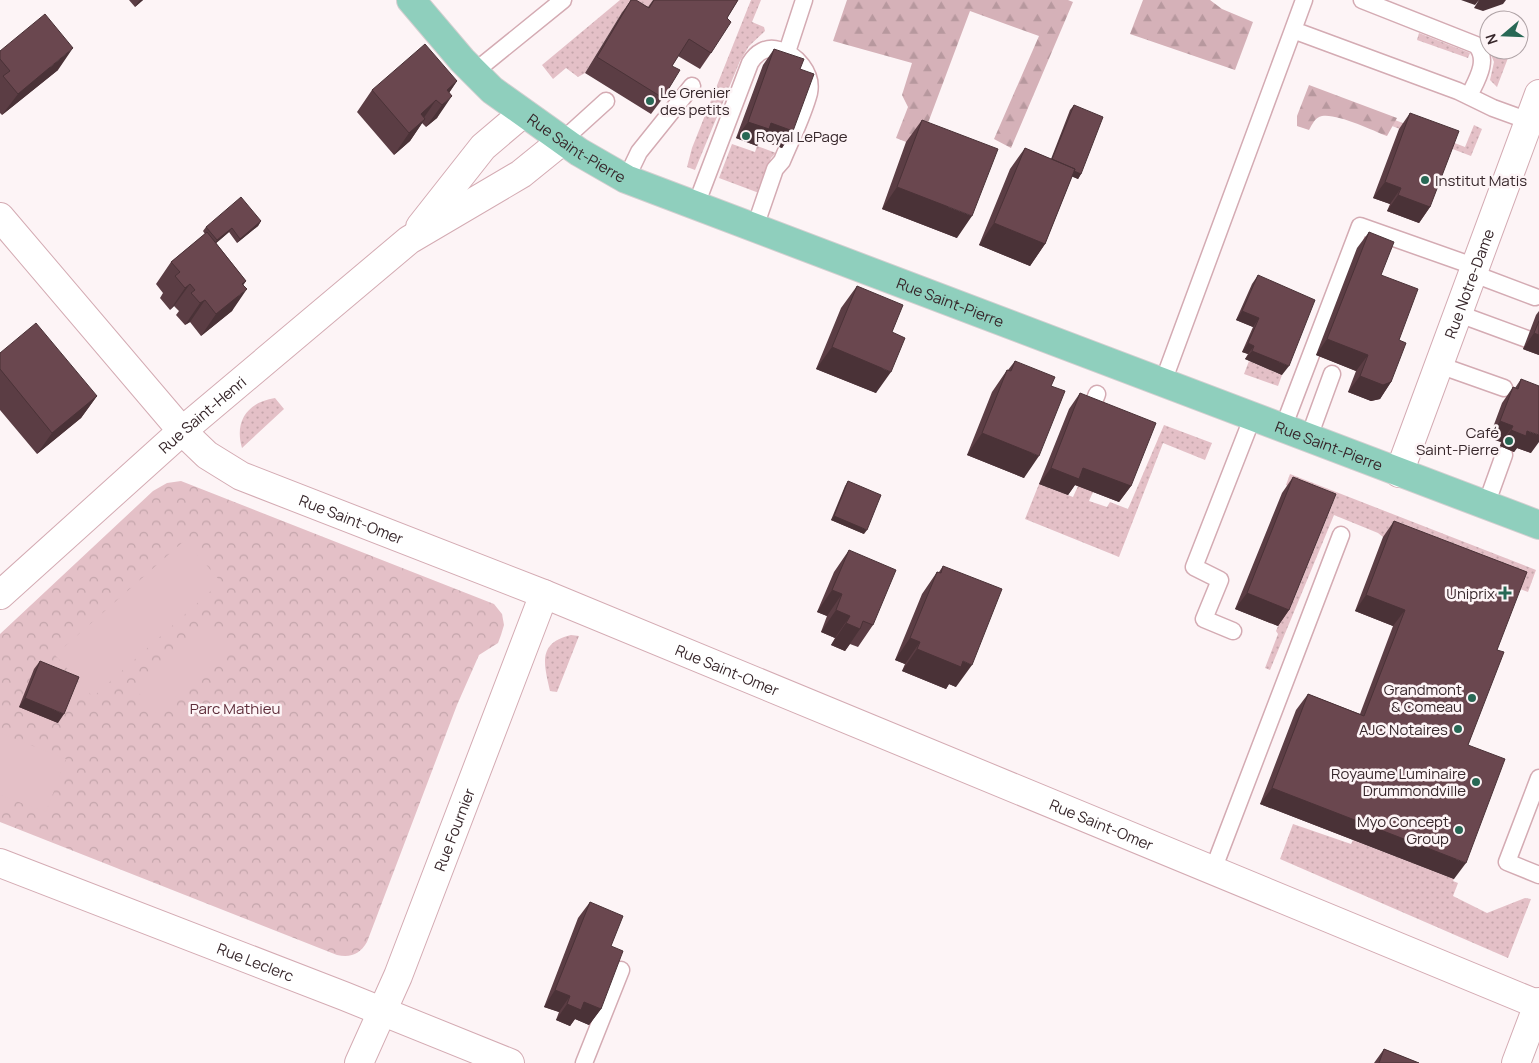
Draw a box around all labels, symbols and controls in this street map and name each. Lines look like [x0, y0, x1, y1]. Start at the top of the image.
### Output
north arrow [1479, 10, 1529, 60]
text: N [1481, 32, 1502, 47]
place label: Le Grenier des petits [660, 82, 731, 120]
marker: Le Grenier des petits [644, 95, 656, 107]
street label: Rue Saint-Pierre [523, 108, 630, 187]
place label: Royal LePage [756, 126, 848, 147]
marker: Royal LePage [740, 130, 752, 142]
place label: Institut Matis [1435, 170, 1527, 191]
marker: Institut Matis [1419, 174, 1431, 186]
street label: Rue Notre-Dame [1439, 225, 1499, 341]
street label: Rue Saint-Pierre [894, 272, 1007, 332]
street label: Rue Saint-Henri [154, 371, 250, 458]
street label: Rue Saint-Pierre [1272, 416, 1386, 475]
place label: Café Saint-Pierre [1416, 422, 1499, 460]
marker: Café Saint-Pierre [1503, 435, 1515, 447]
street label: Rue Saint-Omer [296, 489, 407, 549]
place label: Uniprix [1446, 583, 1495, 604]
marker: Uniprix [1499, 587, 1511, 599]
street label: Rue Saint-Omer [672, 639, 783, 701]
place label: Grandmont & Comeau [1384, 679, 1462, 717]
marker: Grandmont & Comeau [1466, 692, 1478, 704]
park label: Parc Mathieu [190, 698, 280, 719]
place label: AJC Notaires [1359, 719, 1448, 740]
marker: AJC Notaires [1452, 723, 1464, 735]
place label: Royaume Luminaire Drummondville [1331, 763, 1466, 801]
marker: Royaume Luminaire Drummondville [1470, 776, 1482, 788]
street label: Rue Fournier [429, 785, 480, 874]
street label: Rue Saint-Omer [1047, 794, 1157, 855]
place label: Myo Concept Group [1357, 811, 1449, 849]
marker: Myo Concept Group [1453, 824, 1465, 836]
street label: Rue Leclerc [214, 937, 297, 986]

